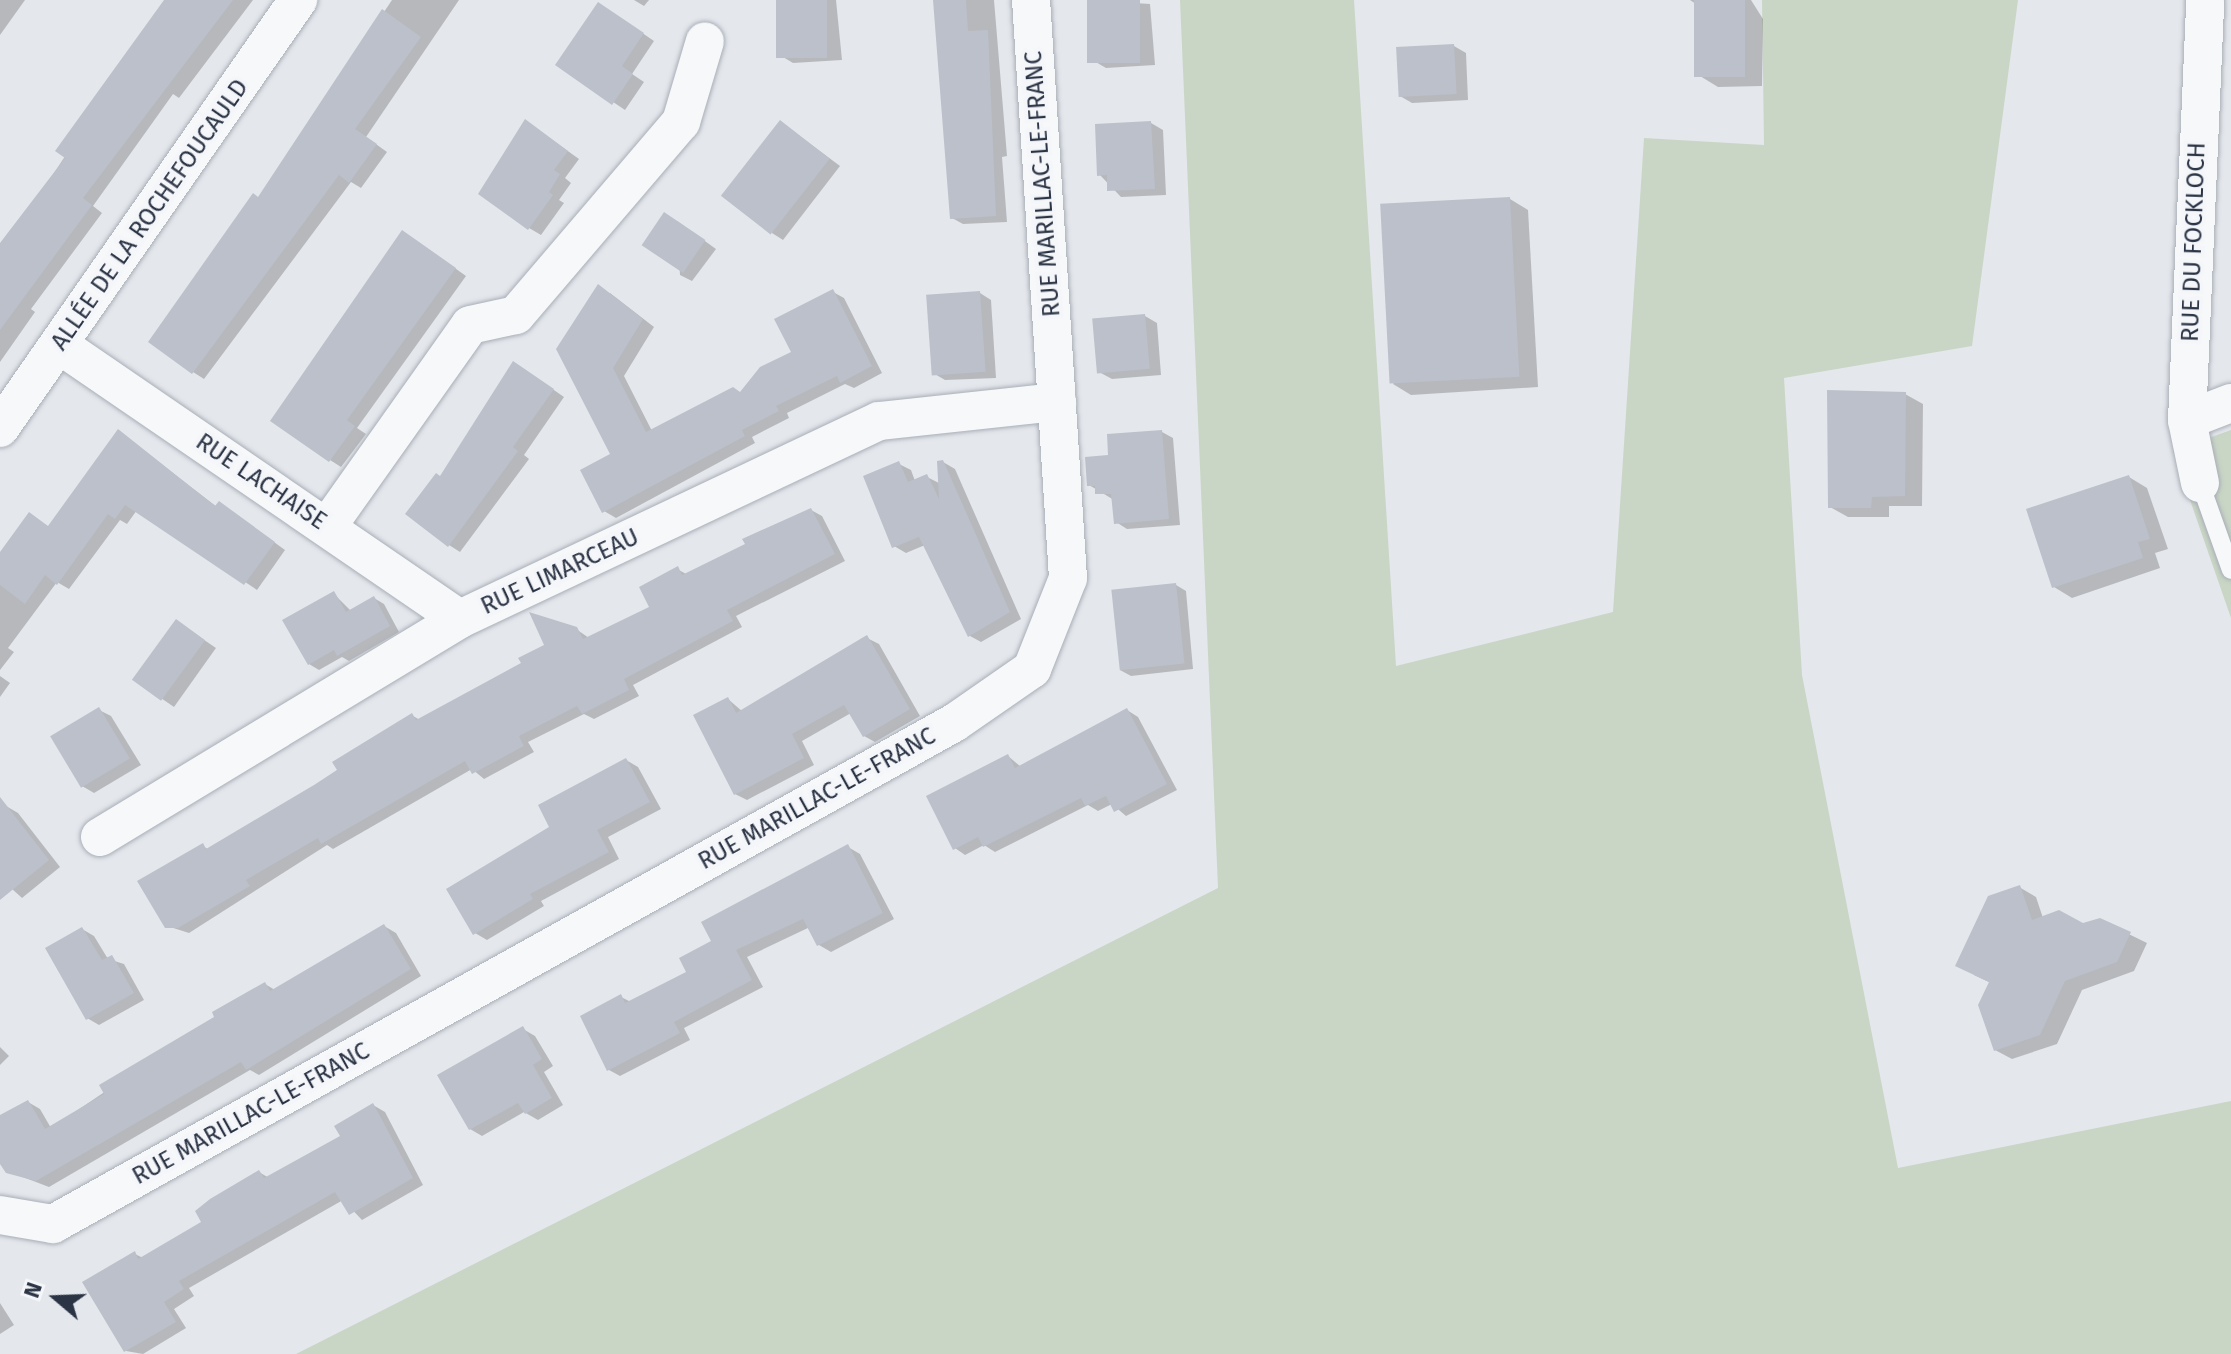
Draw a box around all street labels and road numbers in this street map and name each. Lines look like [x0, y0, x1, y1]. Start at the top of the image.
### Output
street label: RUE MARILLAC-LE-FRANC [1019, 50, 1067, 318]
street label: ALLÉE DE LA ROCHEFOUCAULD [45, 74, 255, 356]
street label: RUE DU FOCKLOCH [2176, 142, 2212, 342]
street label: RUE LACHAISE [190, 428, 332, 536]
street label: RUE LIMARCEAU [476, 523, 644, 621]
street label: RUE MARILLAC-LE-FRANC [694, 722, 940, 876]
street label: RUE MARILLAC-LE-FRANC [128, 1037, 374, 1191]

